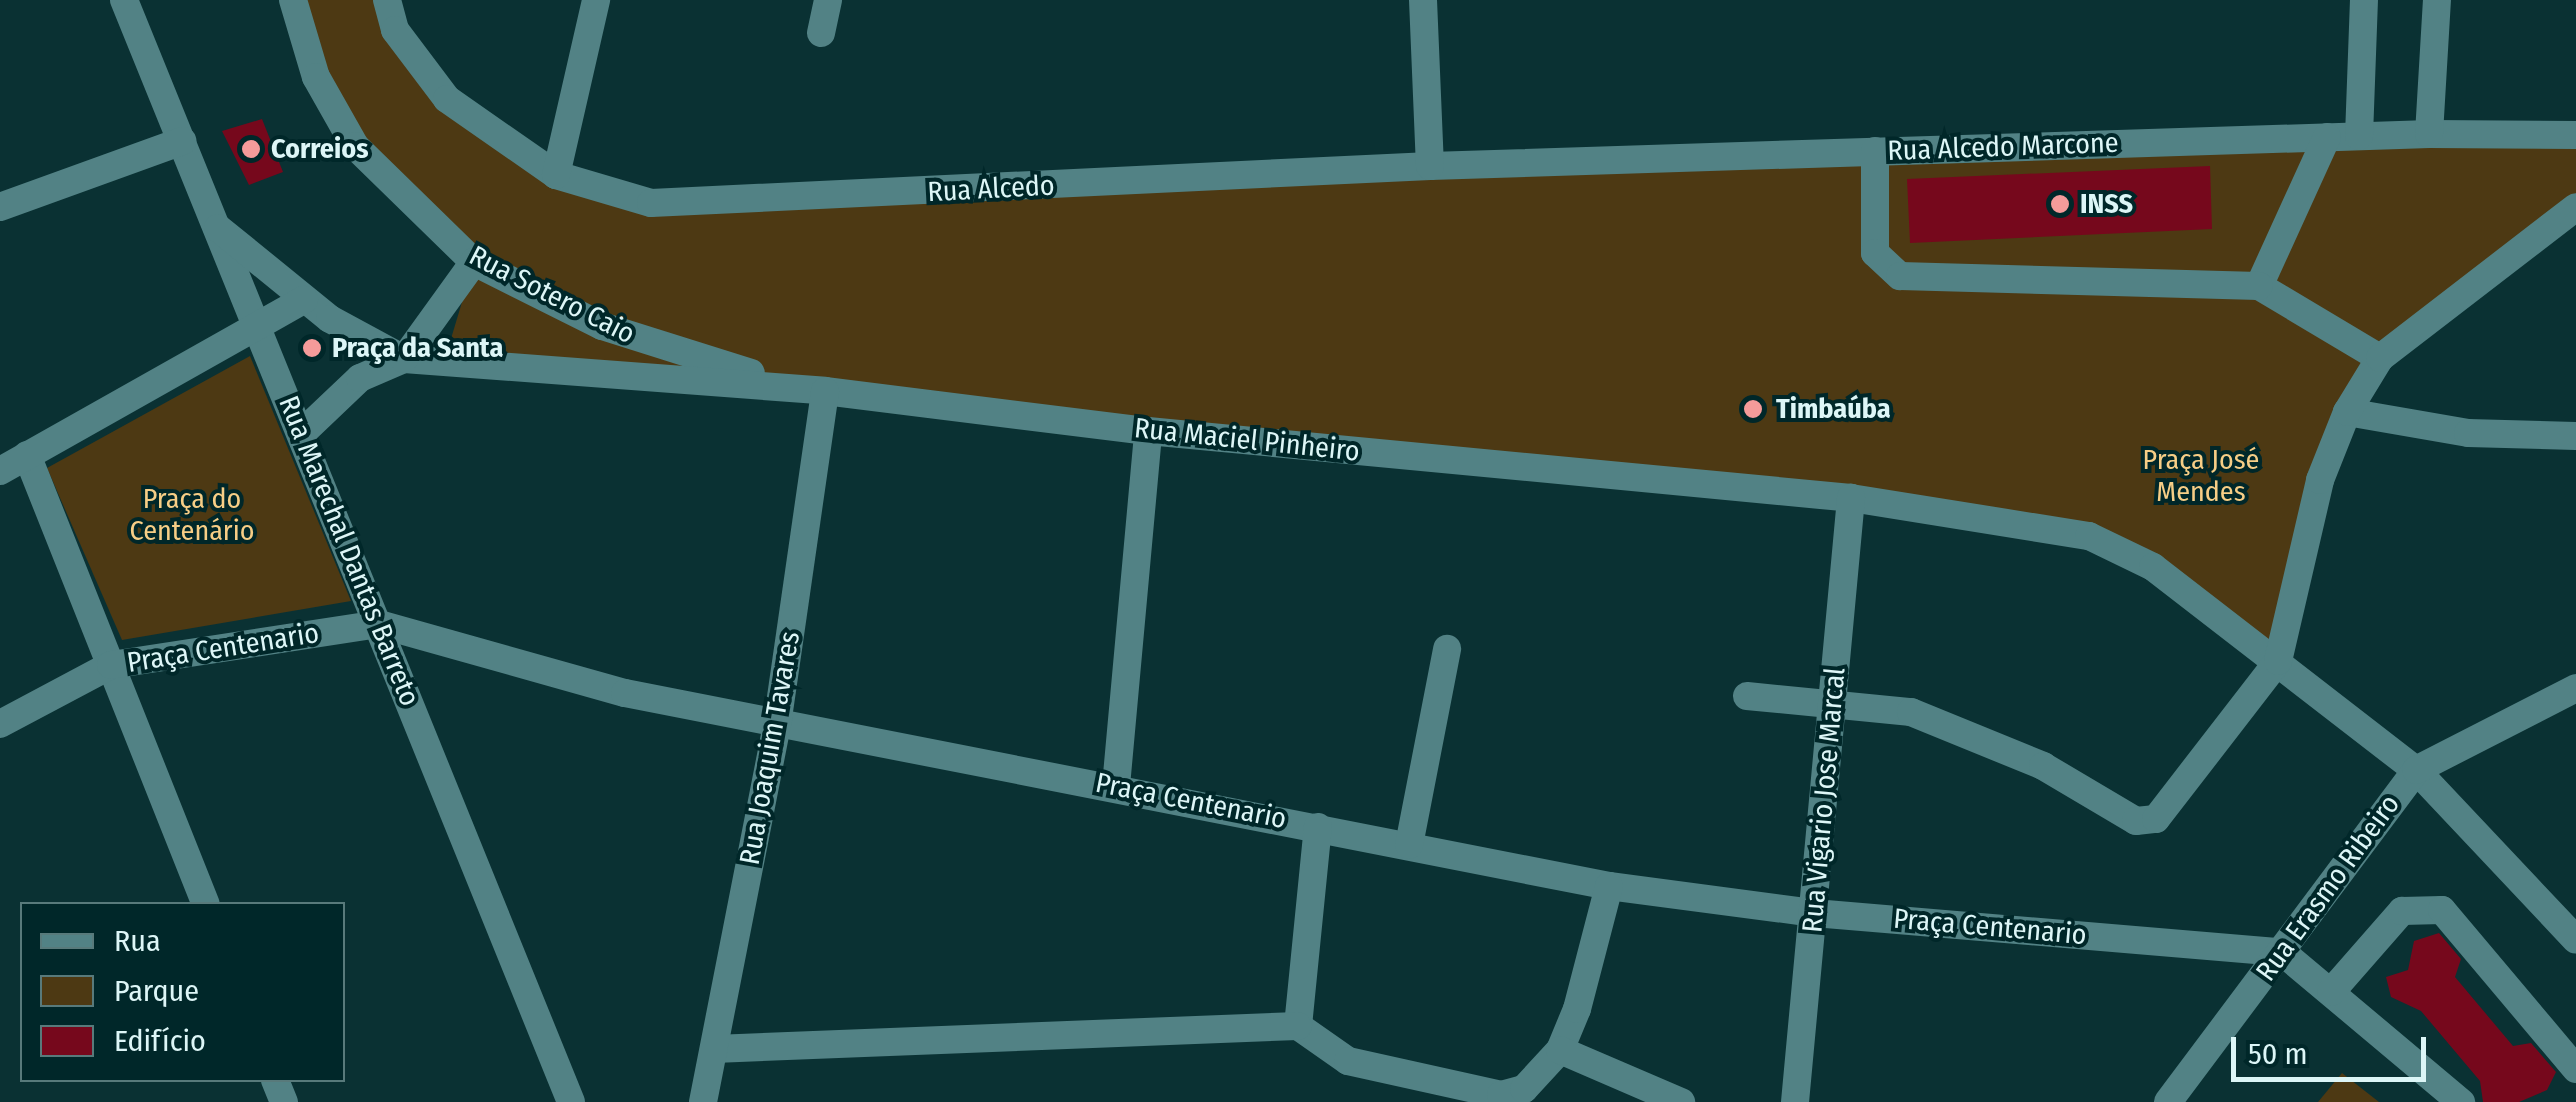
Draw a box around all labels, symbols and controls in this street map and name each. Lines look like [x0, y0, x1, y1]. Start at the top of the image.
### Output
street label: Rua Alcedo Marcone [1887, 126, 2119, 168]
place label: Correios [271, 132, 368, 166]
marker: Correios [240, 138, 262, 160]
street label: Rua Alcedo [927, 169, 1055, 209]
place label: INSS [2080, 187, 2133, 221]
marker: INSS [2049, 193, 2071, 215]
street label: Rua Sotero Caio [464, 239, 640, 351]
place label: Praça da Santa [332, 331, 503, 365]
marker: Praça da Santa [301, 337, 323, 359]
street label: Rua Marechal Dantas Barreto [271, 391, 427, 711]
place label: Timbaúba [1776, 392, 1891, 426]
marker: Timbaúba [1740, 396, 1766, 422]
street label: Rua Maciel Pinheiro [1133, 411, 1361, 469]
park label: Praça José Mendes [2143, 443, 2259, 509]
park label: Praça do Centenário [130, 482, 254, 548]
street label: Praça Centenario [125, 616, 321, 680]
street label: Rua Joaquim Tavares [733, 629, 807, 867]
street label: Rua Vigario Jose Marcal [1796, 666, 1852, 934]
street label: Praça Centenario [1093, 766, 1289, 836]
street label: Rua Erasmo Ribeiro [2249, 788, 2407, 988]
legend [20, 902, 345, 1082]
street label: Praça Centenario [1892, 902, 2088, 952]
text: Rua [114, 923, 161, 959]
text: Parque [114, 973, 199, 1009]
scale bar [2236, 1017, 2431, 1079]
text: Edifício [114, 1023, 206, 1059]
text: 50 m [2248, 1036, 2308, 1072]

